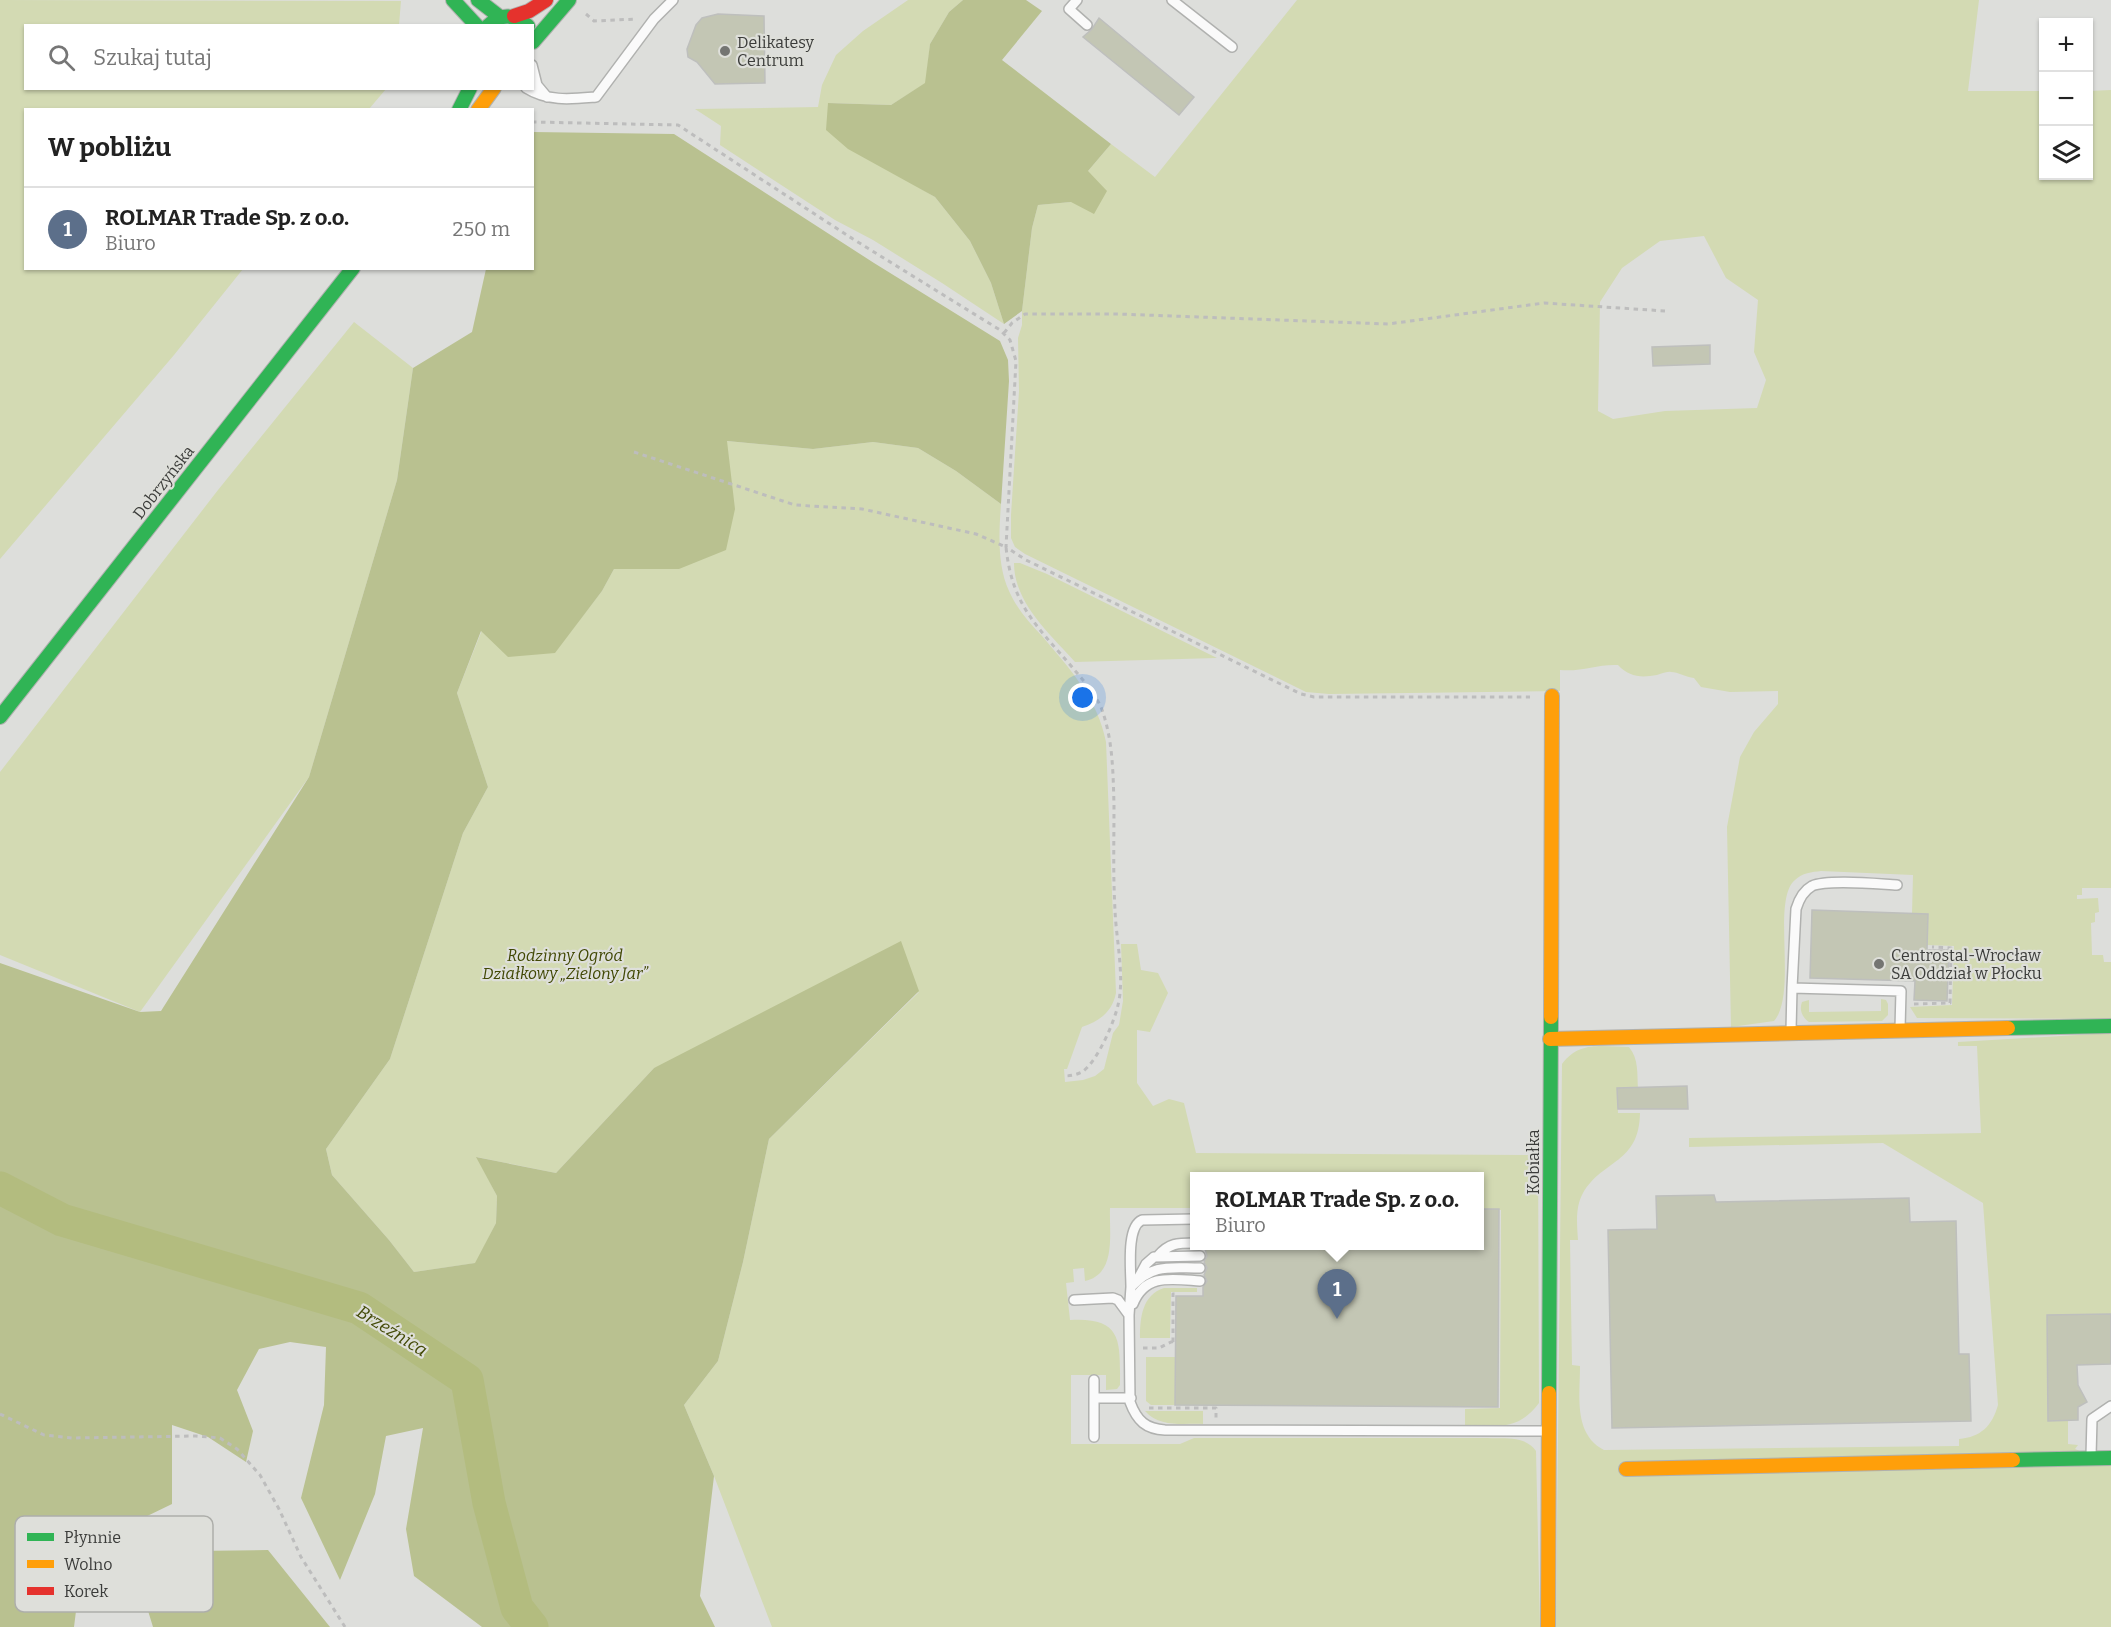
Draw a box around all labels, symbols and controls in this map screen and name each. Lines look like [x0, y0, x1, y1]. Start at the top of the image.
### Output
map controls [2039, 18, 2093, 180]
button: + [2039, 18, 2093, 72]
search box [24, 24, 534, 90]
place label: Delikatesy Centrum [737, 33, 815, 70]
icon: search [45, 41, 78, 74]
text: Szukaj tutaj [93, 44, 212, 71]
marker: Delikatesy Centrum [718, 44, 732, 58]
button: − [2039, 72, 2093, 126]
button: layers [2039, 126, 2093, 180]
text: W pobliżu [48, 132, 171, 163]
text: ROLMAR Trade Sp. z o.o. [105, 204, 349, 231]
text: 1 [63, 217, 72, 241]
text: 250 m [453, 217, 510, 241]
text: Biuro [105, 231, 156, 255]
street label: Dobrzyńska [129, 442, 198, 523]
your location [1068, 683, 1097, 712]
park label: Rodzinny Ogród Działkowy „Zielony Jar” [482, 946, 649, 983]
place label: Centrostal-Wrocław SA Oddział w Płocku [1891, 946, 2042, 983]
marker: Centrostal-Wrocław SA Oddział w Płocku [1872, 957, 1886, 971]
street label: Kobiałka [1524, 1129, 1543, 1195]
popup [1190, 1172, 1484, 1250]
text: ROLMAR Trade Sp. z o.o. [1215, 1186, 1459, 1213]
text: Biuro [1215, 1213, 1266, 1237]
pin: 1 [1318, 1270, 1356, 1319]
water label: Brzeźnica [353, 1301, 431, 1361]
legend [15, 1516, 213, 1612]
text: Płynnie [64, 1528, 121, 1547]
text: Wolno [64, 1555, 112, 1574]
text: Korek [64, 1582, 108, 1601]

